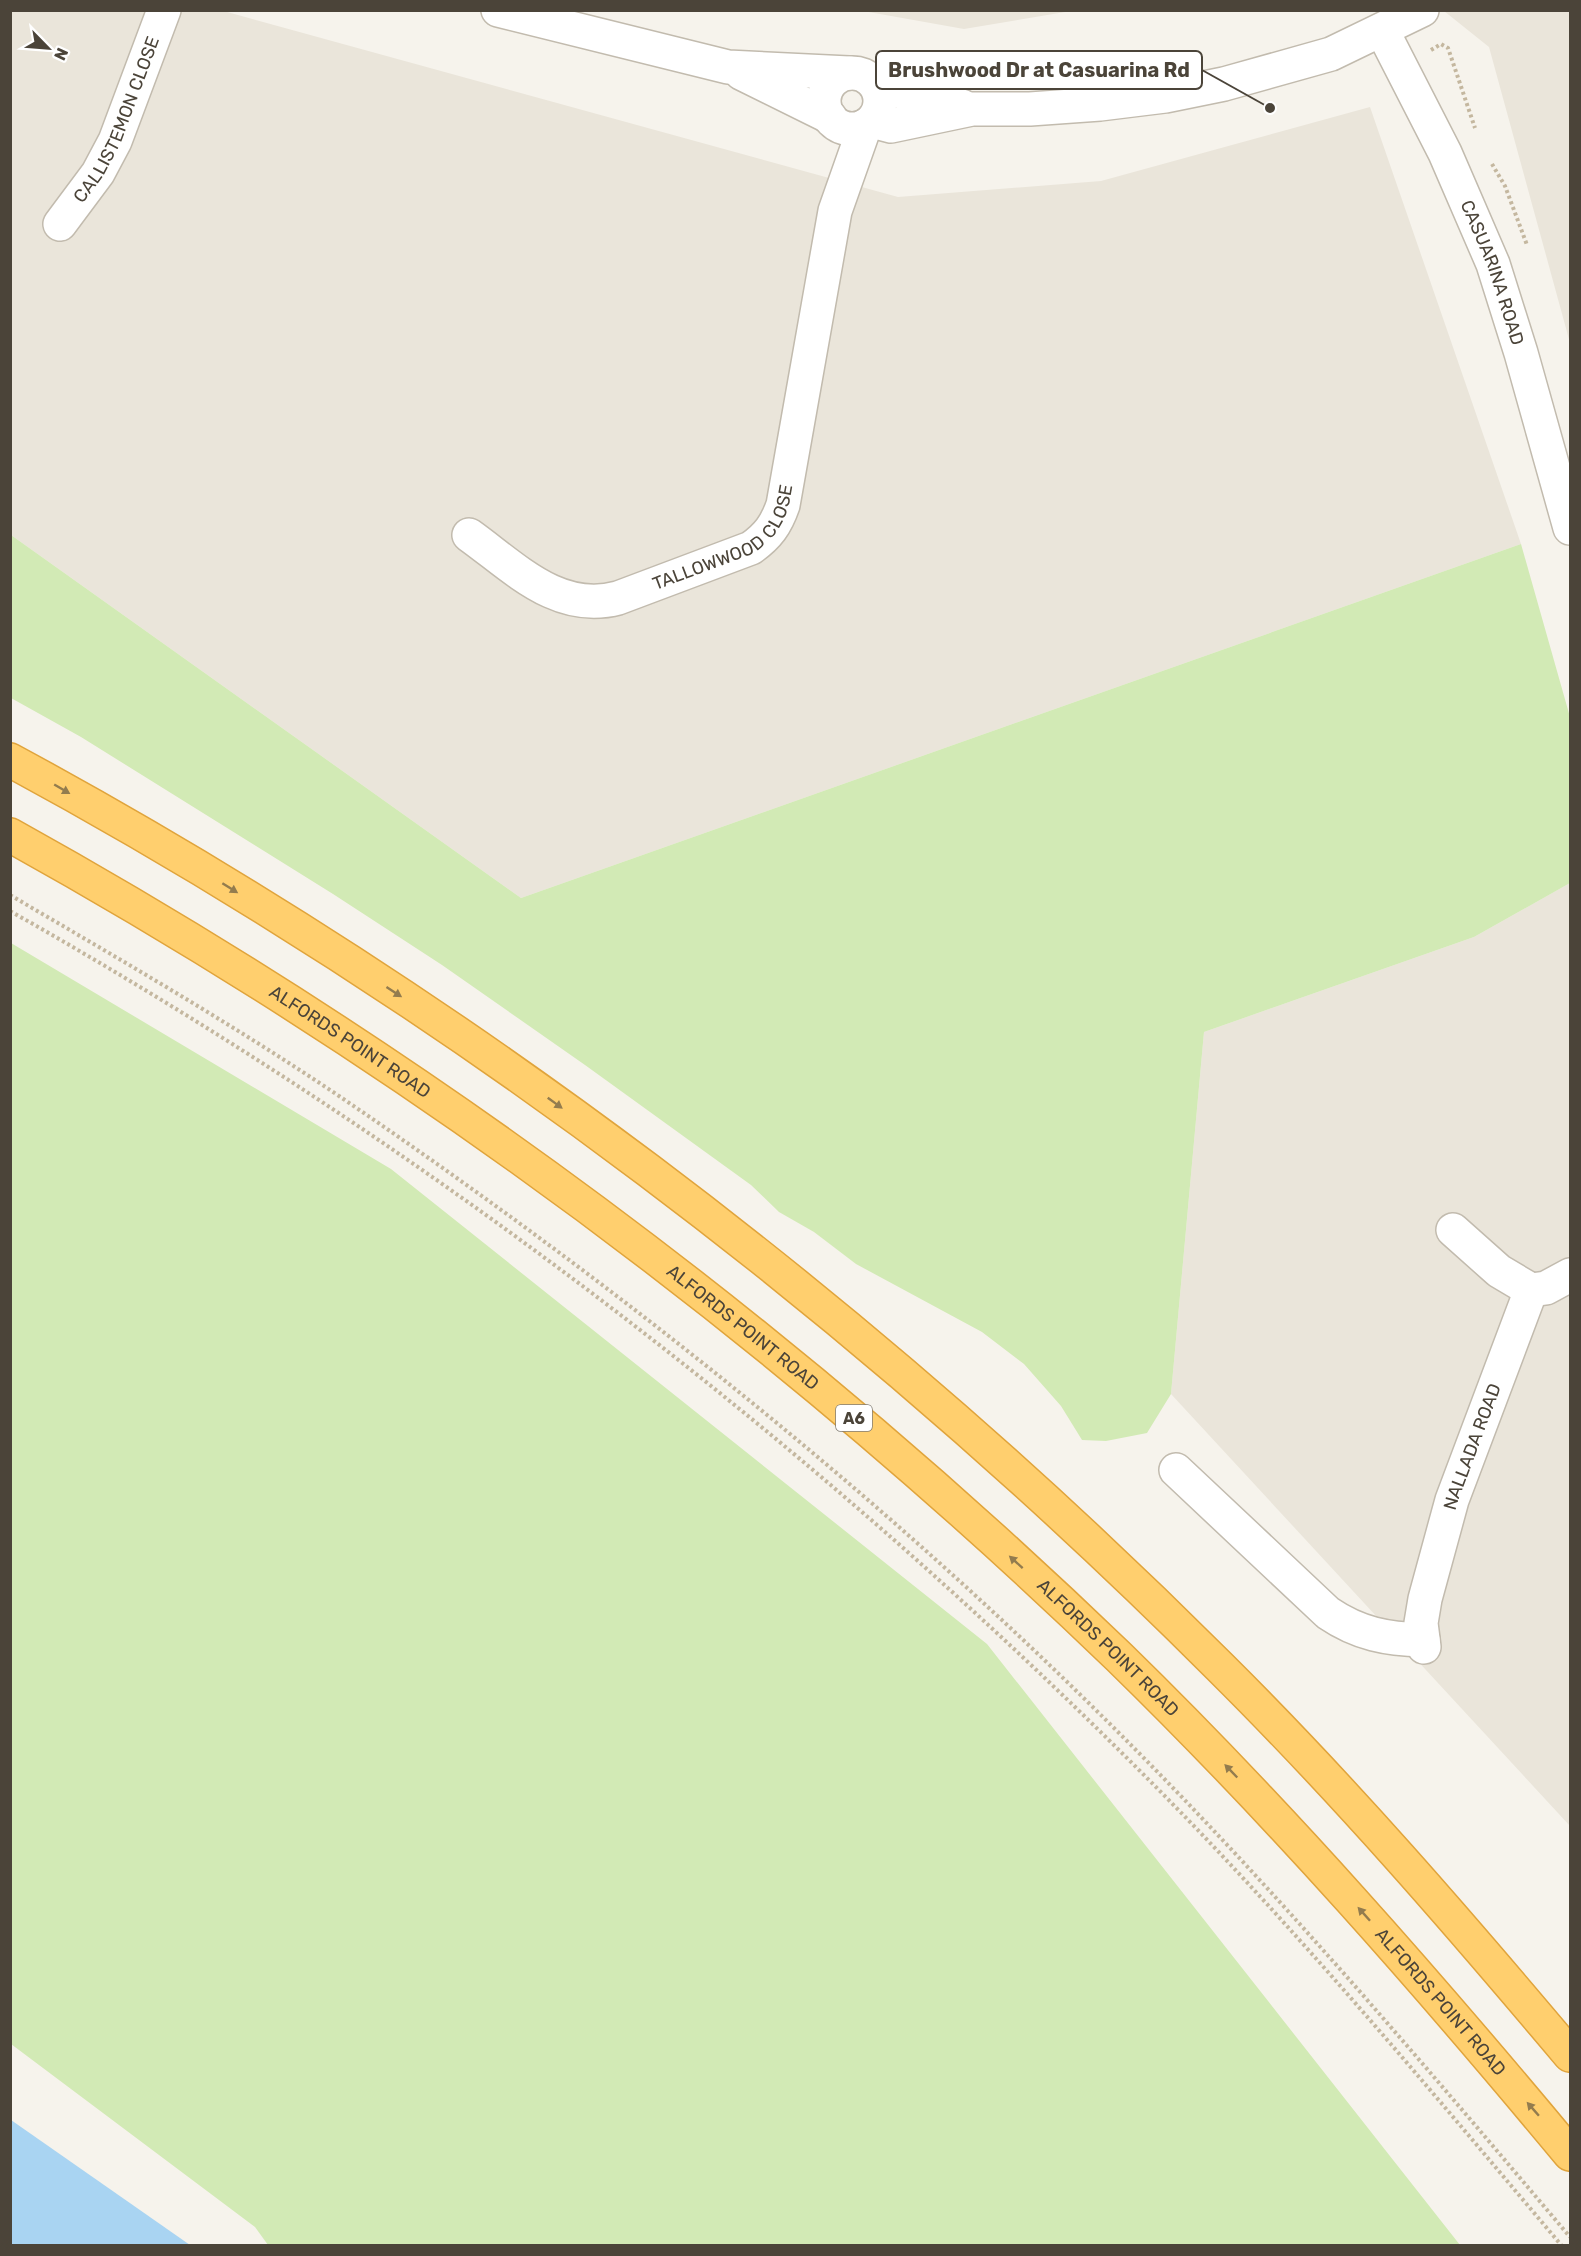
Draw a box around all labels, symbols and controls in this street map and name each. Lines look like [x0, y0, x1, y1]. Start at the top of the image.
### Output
north arrow [18, 18, 78, 78]
street label: CALLISTEMON CLOSE [69, 33, 164, 207]
text: N [50, 45, 72, 63]
callout: Brushwood Dr at Casuarina Rd [876, 51, 1202, 89]
text: Brushwood Dr at Casuarina Rd [888, 58, 1190, 82]
street label: CASUARINA ROAD [1456, 197, 1529, 348]
street label: TALLOWWOOD CLOSE [650, 483, 797, 595]
one-way arrow [54, 783, 70, 794]
one-way arrow [221, 882, 238, 893]
street label: ALFORDS POINT ROAD [265, 981, 435, 1103]
one-way arrow [386, 986, 402, 997]
one-way arrow [546, 1097, 562, 1109]
street label: ALFORDS POINT ROAD [662, 1260, 823, 1395]
street label: NALLADA ROAD [1439, 1381, 1506, 1512]
road number: A6 [836, 1405, 872, 1431]
one-way arrow [1009, 1556, 1024, 1569]
street label: ALFORDS POINT ROAD [1033, 1574, 1184, 1721]
one-way arrow [1224, 1764, 1238, 1779]
one-way arrow [1358, 1907, 1371, 1922]
street label: ALFORDS POINT ROAD [1371, 1923, 1511, 2080]
one-way arrow [1526, 2101, 1539, 2117]

